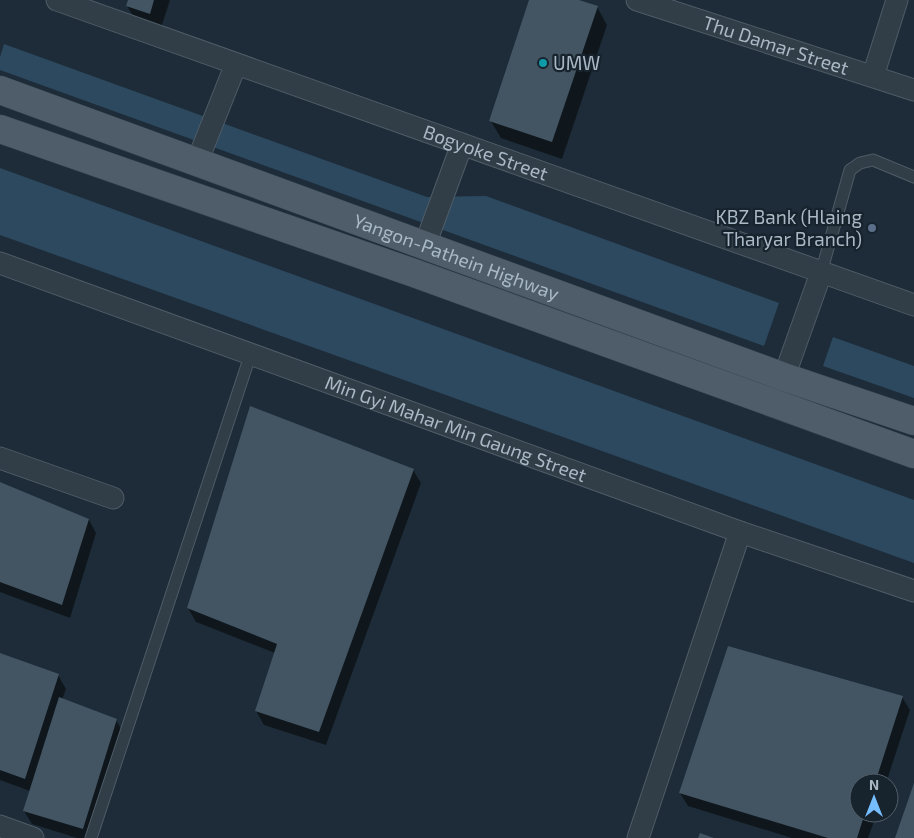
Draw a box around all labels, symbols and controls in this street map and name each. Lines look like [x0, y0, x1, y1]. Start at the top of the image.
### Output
street label: Thu Damar Street [700, 10, 852, 79]
place label: UMW [553, 51, 600, 74]
marker: UMW [537, 57, 549, 69]
street label: Bogyoke Street [420, 119, 551, 185]
place label: KBZ Bank (Hlaing Tharyar Branch) [715, 205, 862, 250]
street label: Yangon-Pathein Highway [351, 208, 563, 305]
marker: KBZ Bank (Hlaing Tharyar Branch) [866, 222, 878, 234]
street label: Min Gyi Mahar Min Gaung Street [322, 370, 590, 486]
north arrow [849, 773, 899, 823]
text: N [869, 776, 879, 793]

